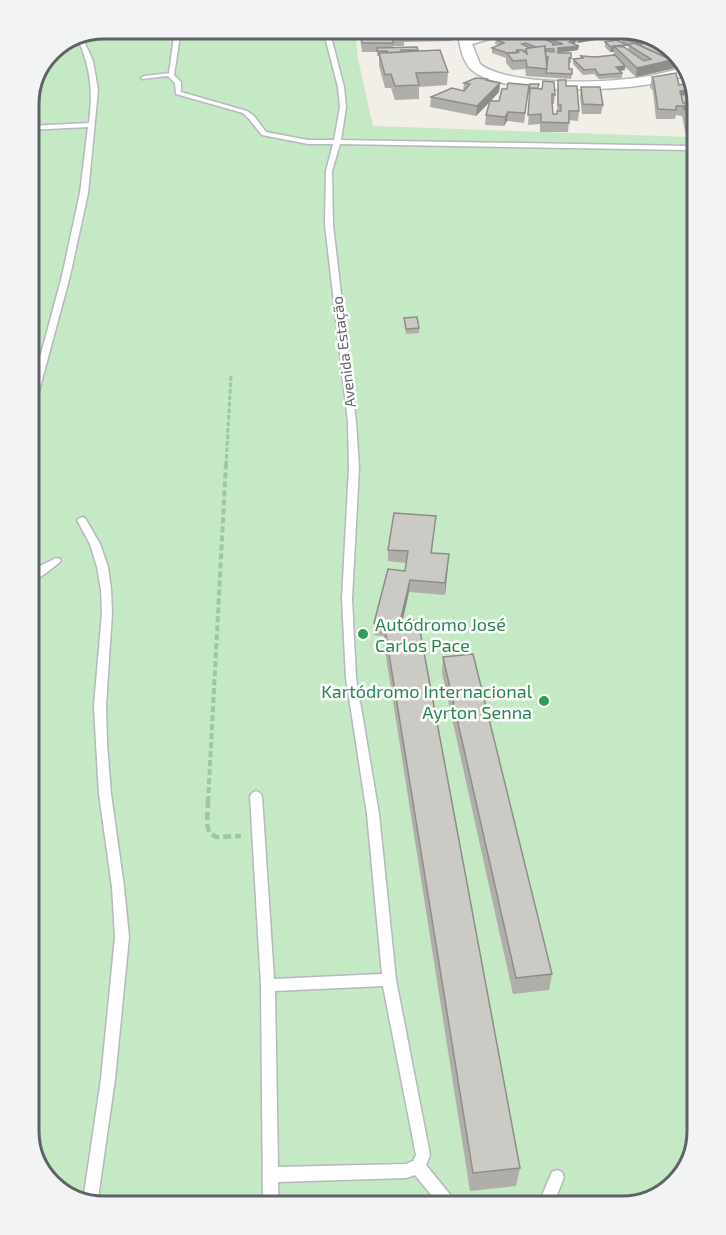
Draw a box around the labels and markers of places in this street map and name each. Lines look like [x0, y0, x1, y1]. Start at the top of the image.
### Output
place label: Autódromo José Carlos Pace [375, 613, 506, 656]
marker: Autódromo José Carlos Pace [356, 627, 370, 641]
place label: Kartódromo Internacional Ayrton Senna [321, 680, 533, 723]
marker: Kartódromo Internacional Ayrton Senna [537, 694, 551, 708]

